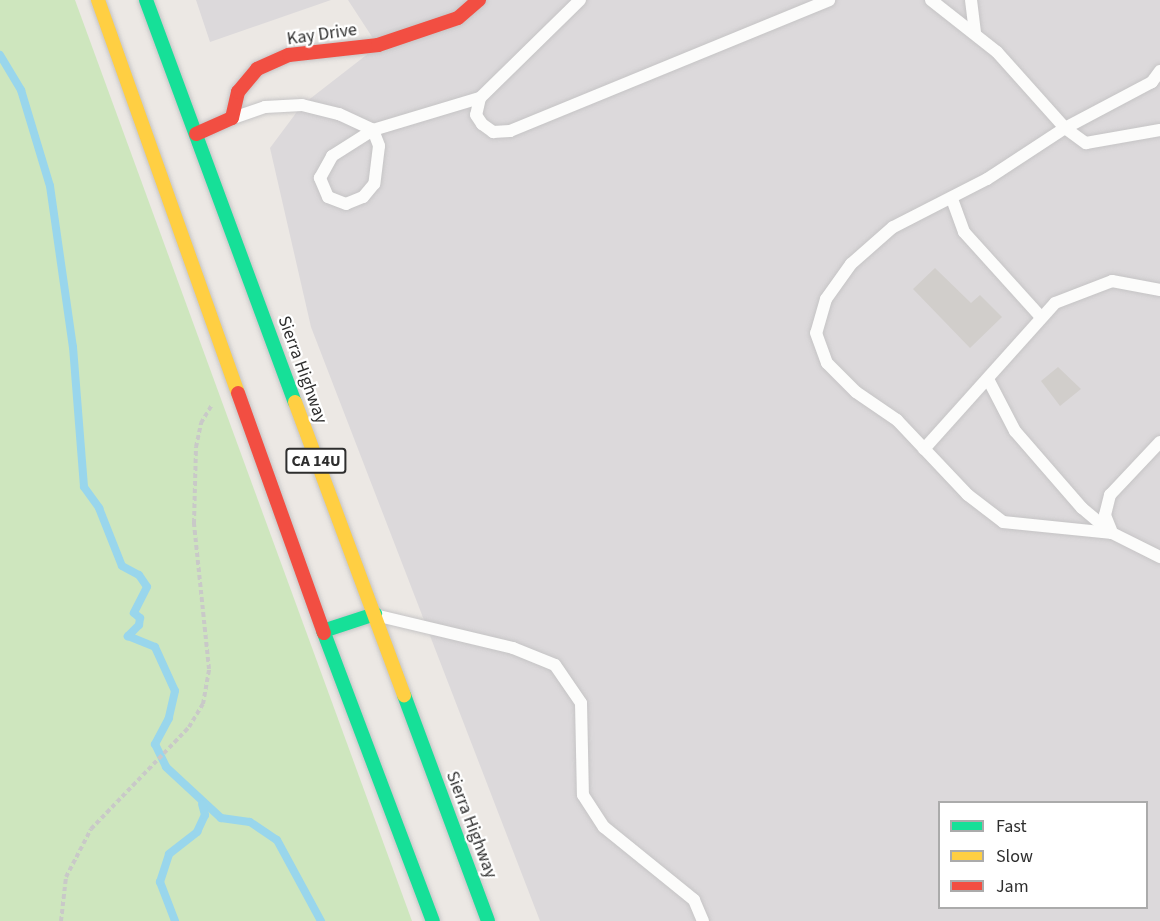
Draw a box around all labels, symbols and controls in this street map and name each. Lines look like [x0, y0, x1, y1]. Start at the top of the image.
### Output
street label: Kay Drive [286, 19, 358, 51]
street label: Sierra Highway [273, 313, 331, 427]
road number: CA 14U [284, 448, 348, 474]
street label: Sierra Highway [441, 768, 501, 882]
legend [938, 801, 1148, 909]
text: Fast [996, 814, 1027, 839]
text: Slow [996, 844, 1033, 869]
text: Jam [996, 874, 1029, 899]

